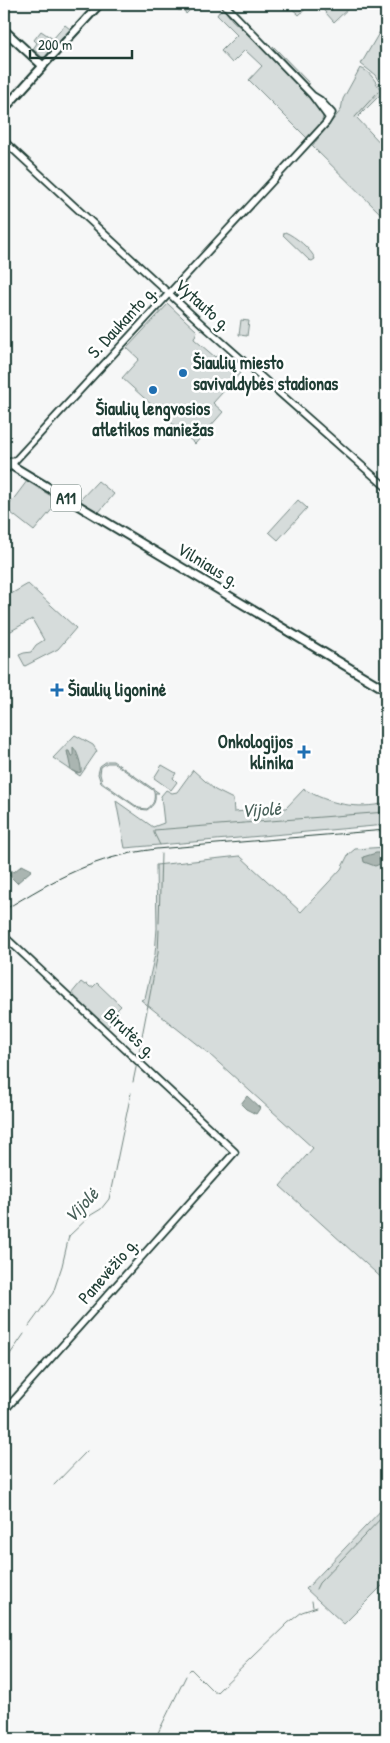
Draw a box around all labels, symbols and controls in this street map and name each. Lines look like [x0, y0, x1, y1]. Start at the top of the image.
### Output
scale bar [30, 28, 132, 60]
text: 200 m [38, 34, 72, 55]
street label: Vytauto g. [170, 273, 237, 337]
street label: S. Daukanto g. [81, 280, 162, 364]
place label: Šiaulių miesto savivaldybės stadionas [193, 350, 338, 397]
marker: Šiaulių miesto savivaldybės stadionas [177, 367, 189, 379]
marker: Šiaulių lengvosios atletikos maniežas [147, 384, 159, 396]
place label: Šiaulių lengvosios atletikos maniežas [92, 396, 214, 442]
road number: A11 [51, 484, 81, 512]
street label: Vilniaus g. [173, 536, 244, 593]
place label: Šiaulių ligoninė [68, 677, 167, 703]
marker: Šiaulių ligoninė [50, 683, 64, 697]
place label: Onkologijos klinika [218, 729, 294, 775]
marker: Onkologijos klinika [297, 745, 311, 759]
water label: Vijolė [240, 795, 283, 823]
street label: Birutės g. [99, 1002, 162, 1063]
water label: Vijolė [58, 1181, 105, 1228]
street label: Panevėžio g. [72, 1232, 143, 1309]

